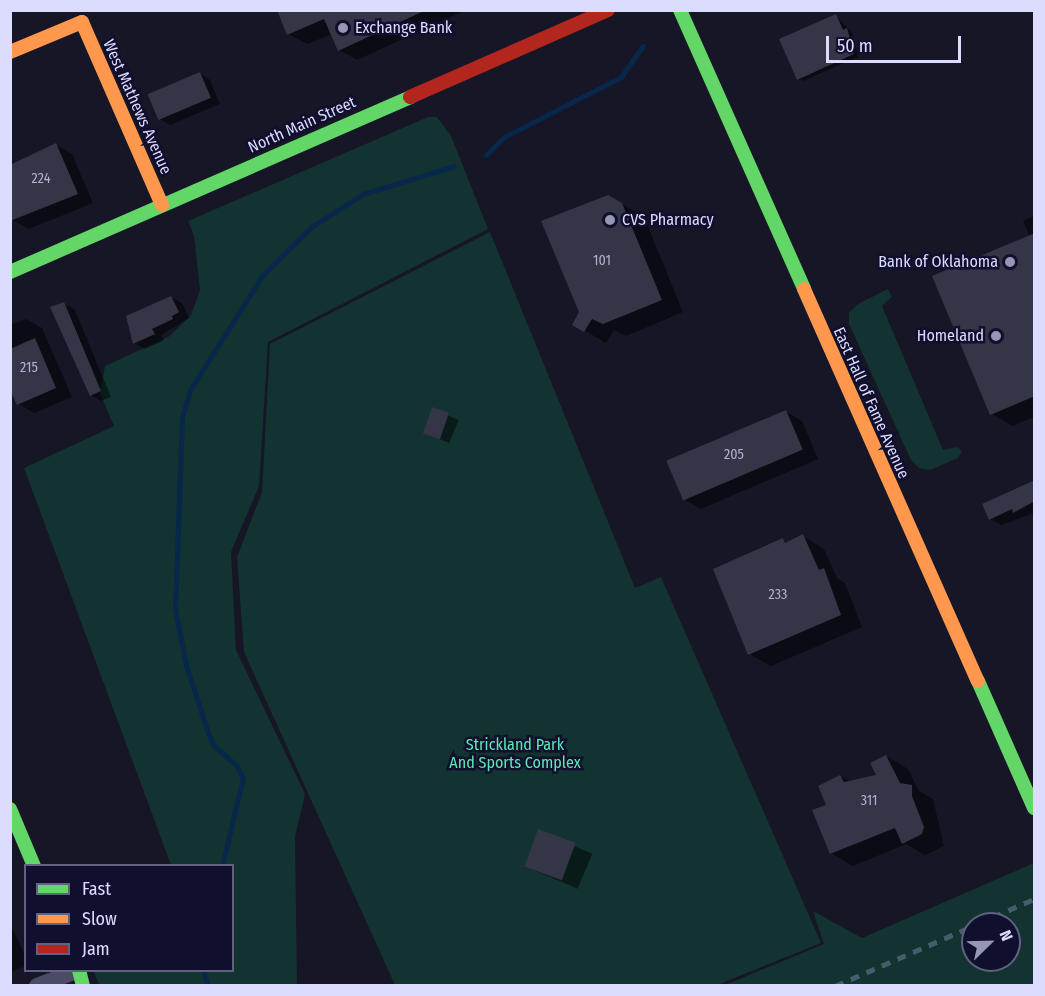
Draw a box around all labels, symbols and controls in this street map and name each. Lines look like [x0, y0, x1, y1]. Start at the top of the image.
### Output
place label: Exchange Bank [355, 18, 452, 38]
marker: Exchange Bank [336, 21, 350, 35]
scale bar [829, 24, 964, 62]
text: 50 m [837, 35, 873, 57]
street label: West Mathews Avenue [99, 37, 175, 177]
street label: North Main Street [245, 93, 359, 157]
house number: 224 [32, 171, 50, 187]
place label: CVS Pharmacy [622, 210, 714, 230]
marker: CVS Pharmacy [603, 213, 617, 227]
place label: Bank of Oklahoma [878, 252, 998, 272]
house number: 101 [593, 253, 611, 269]
marker: Bank of Oklahoma [1003, 255, 1017, 269]
street label: East Hall of Fame Avenue [829, 324, 913, 482]
place label: Homeland [917, 326, 984, 346]
marker: Homeland [989, 329, 1003, 343]
house number: 215 [20, 360, 38, 376]
house number: 205 [724, 447, 744, 463]
house number: 233 [769, 587, 787, 603]
park label: Strickland Park And Sports Complex [449, 735, 581, 773]
house number: 311 [861, 793, 877, 809]
legend [24, 864, 234, 972]
text: Fast [82, 878, 111, 900]
text: Slow [82, 908, 117, 930]
north arrow [961, 912, 1021, 972]
text: N [996, 927, 1017, 944]
text: Jam [82, 938, 110, 960]

